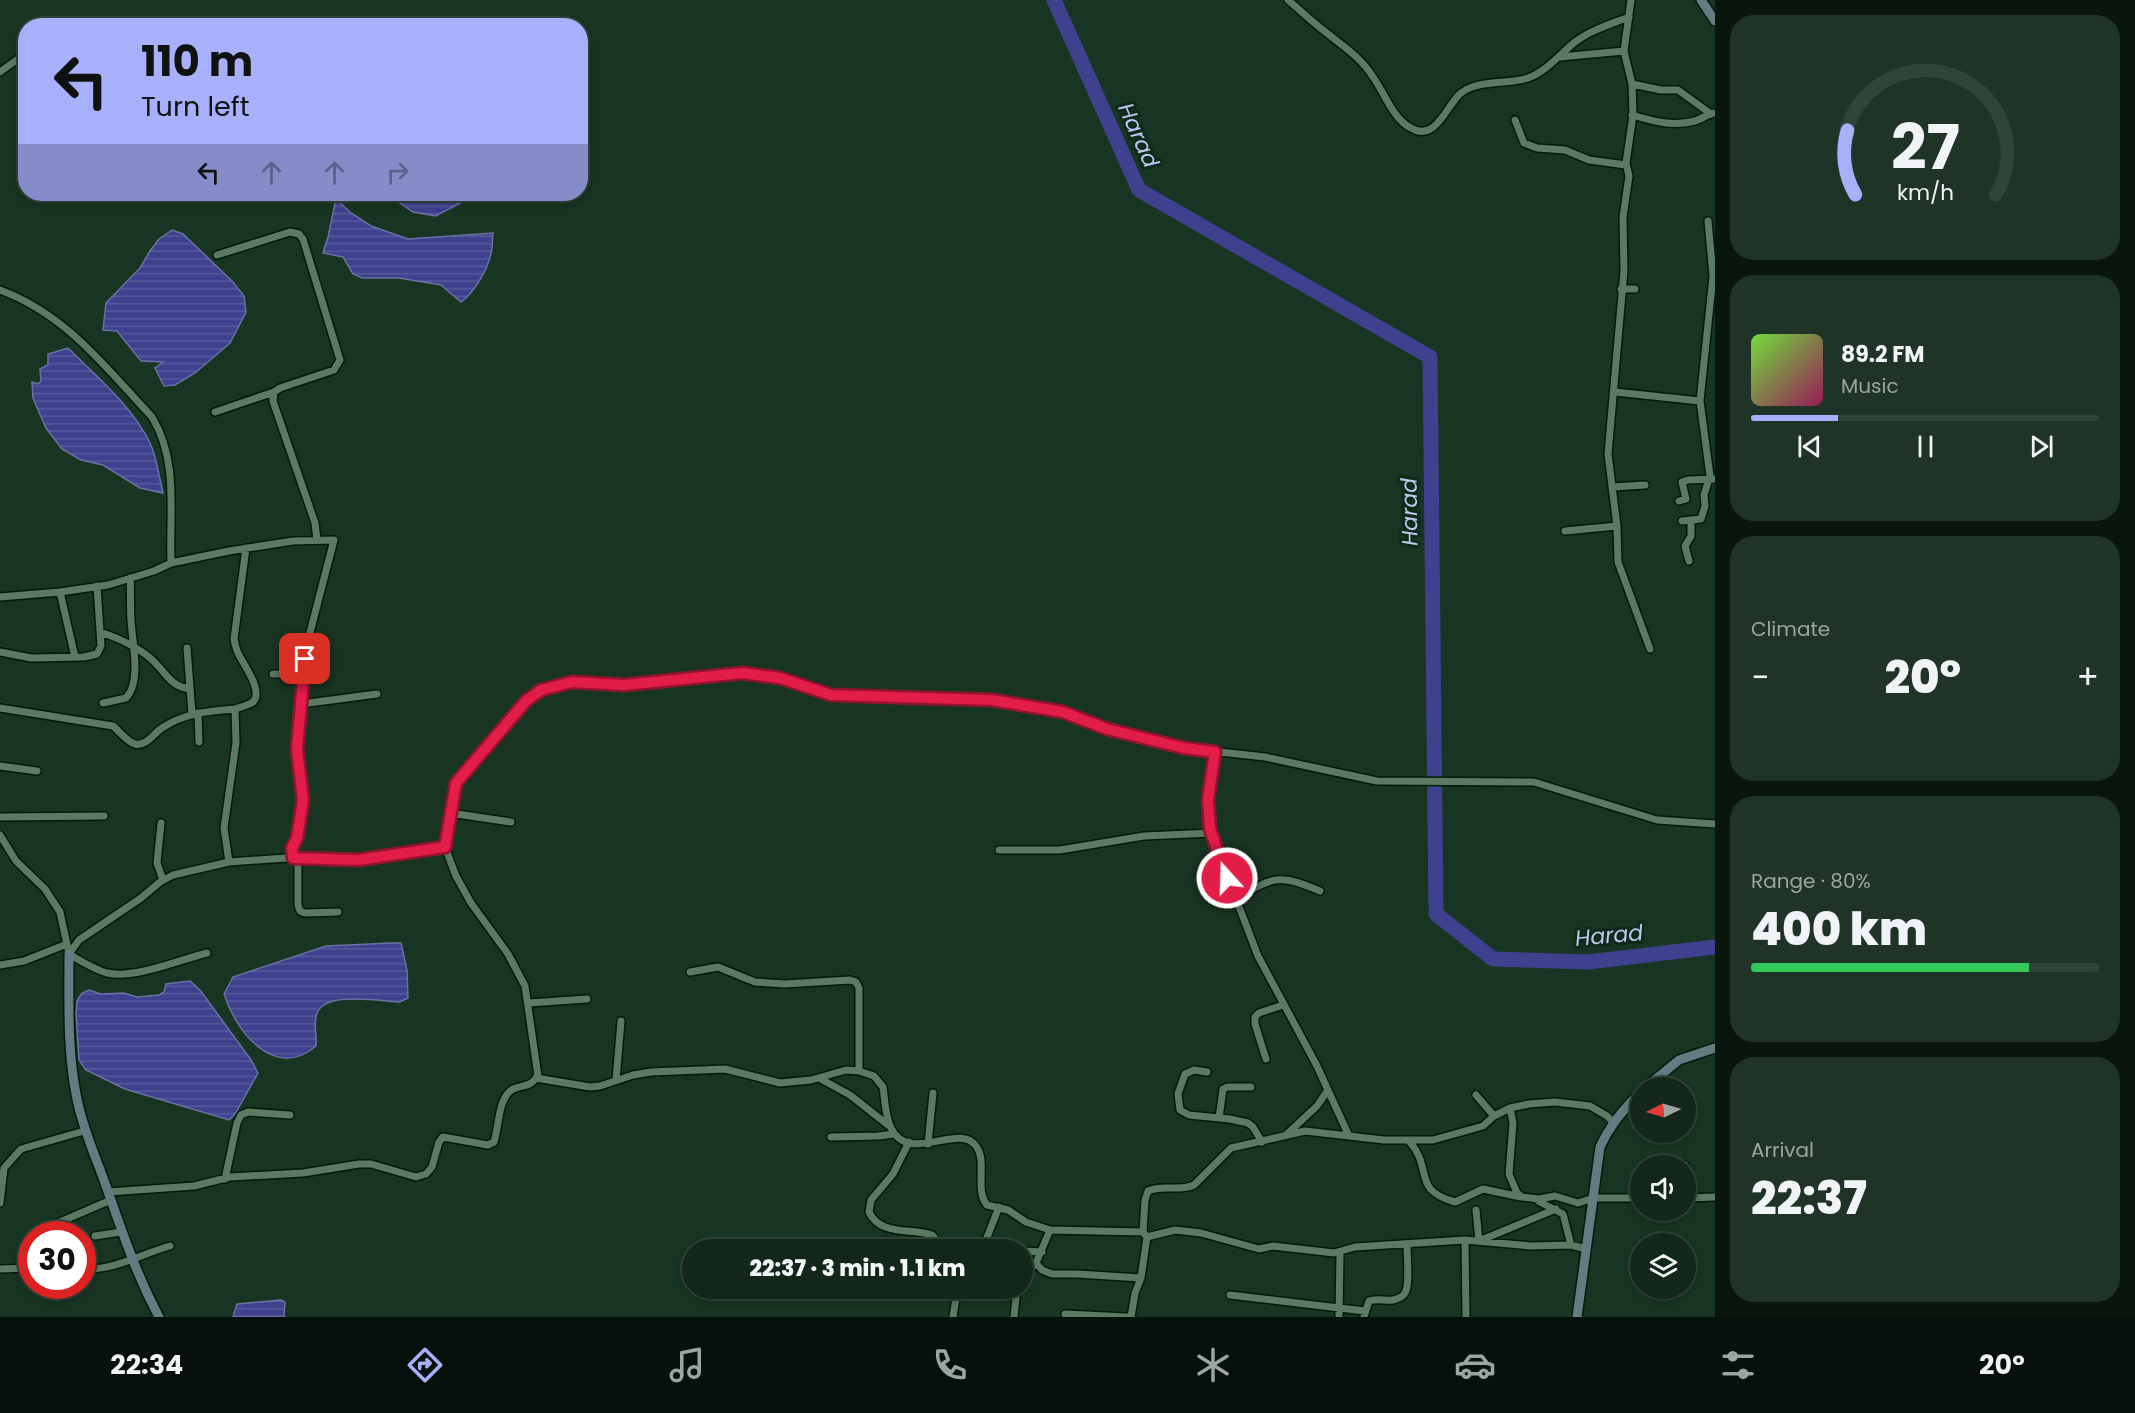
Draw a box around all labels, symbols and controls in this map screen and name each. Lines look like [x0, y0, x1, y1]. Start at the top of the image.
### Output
text: 110 m [141, 32, 253, 91]
icon: left [42, 42, 120, 120]
text: Turn left [141, 88, 250, 125]
water label: Harad [1111, 98, 1167, 173]
text: 27 [1890, 103, 1960, 191]
icon: left [192, 156, 225, 189]
icon: ahead [255, 156, 288, 189]
icon: ahead [318, 156, 351, 189]
icon: right [381, 156, 414, 189]
text: km/h [1896, 177, 1954, 208]
text: 89.2 FM [1841, 339, 1924, 370]
text: Music [1841, 372, 1899, 400]
icon: previous [1793, 430, 1826, 463]
icon: pause [1909, 430, 1942, 463]
icon: next [2025, 430, 2058, 463]
water label: Harad [1393, 478, 1426, 546]
text: Climate [1751, 615, 1830, 643]
pin [279, 633, 330, 684]
icon: arrive [288, 642, 321, 675]
text: 20° [1884, 646, 1961, 709]
text: − [1751, 654, 1769, 701]
text: + [2076, 654, 2099, 701]
position arrow [1195, 846, 1259, 910]
text: Range · 80% [1751, 867, 1871, 895]
text: 400 km [1751, 898, 1927, 961]
water label: Harad [1574, 917, 1644, 954]
north arrow [1630, 1077, 1696, 1143]
map controls [1630, 1077, 1696, 1299]
text: Arrival [1751, 1136, 1814, 1164]
button: sound [1630, 1155, 1696, 1221]
text: 22:37 [1751, 1167, 1867, 1230]
speed limit sign: 30 [18, 1221, 96, 1299]
button: layers [1630, 1233, 1696, 1299]
text: 22:37 · 3 min · 1.1 km [749, 1253, 966, 1284]
icon: directions [404, 1344, 446, 1386]
icon: music [666, 1344, 708, 1386]
icon: phone [929, 1344, 971, 1386]
icon: climate [1192, 1344, 1234, 1386]
icon: car [1454, 1344, 1496, 1386]
icon: filters [1717, 1344, 1759, 1386]
text: 22:34 [110, 1346, 183, 1383]
text: 20° [1979, 1346, 2025, 1383]

